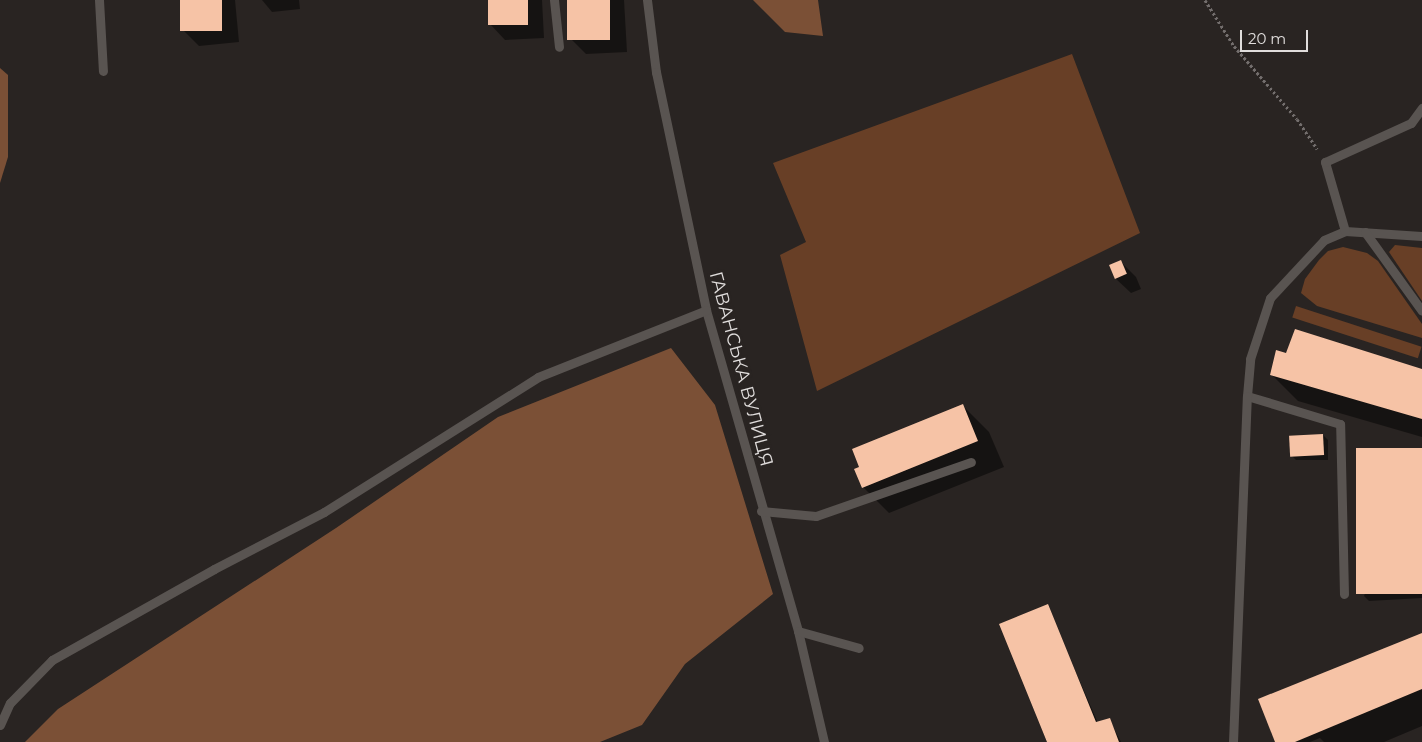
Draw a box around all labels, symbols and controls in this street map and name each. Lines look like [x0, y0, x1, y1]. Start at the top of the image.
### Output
scale bar [1242, 20, 1310, 52]
text: 20 m [1248, 29, 1286, 48]
street label: ГАВАНСЬКА ВУЛИЦЯ [705, 269, 777, 469]

